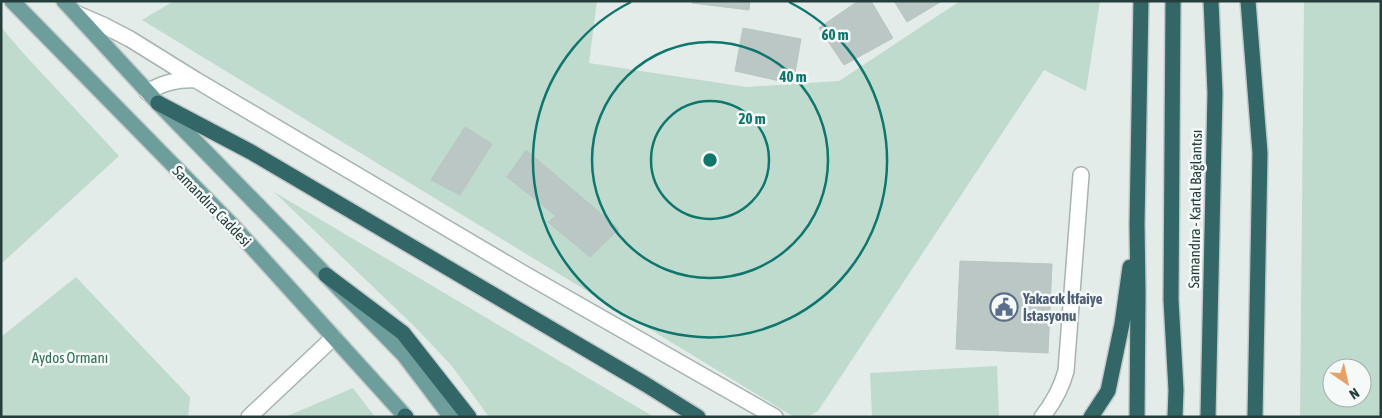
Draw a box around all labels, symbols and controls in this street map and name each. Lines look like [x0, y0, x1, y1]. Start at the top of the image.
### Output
text: 60 m [822, 26, 849, 43]
text: 40 m [779, 68, 807, 85]
text: 20 m [739, 110, 766, 127]
street label: Samandıra - Kartal Bağlantısı [1185, 129, 1205, 289]
centre of rings [701, 151, 719, 169]
street label: Samandıra Caddesi [169, 162, 255, 250]
place label: Yakacık İtfaiye İstasyonu [1022, 290, 1103, 324]
public building icon: Yakacık İtfaiye İstasyonu [989, 292, 1019, 322]
park label: Aydos Ormanı [32, 349, 108, 366]
north arrow [1322, 358, 1372, 408]
text: N [1346, 385, 1362, 403]

